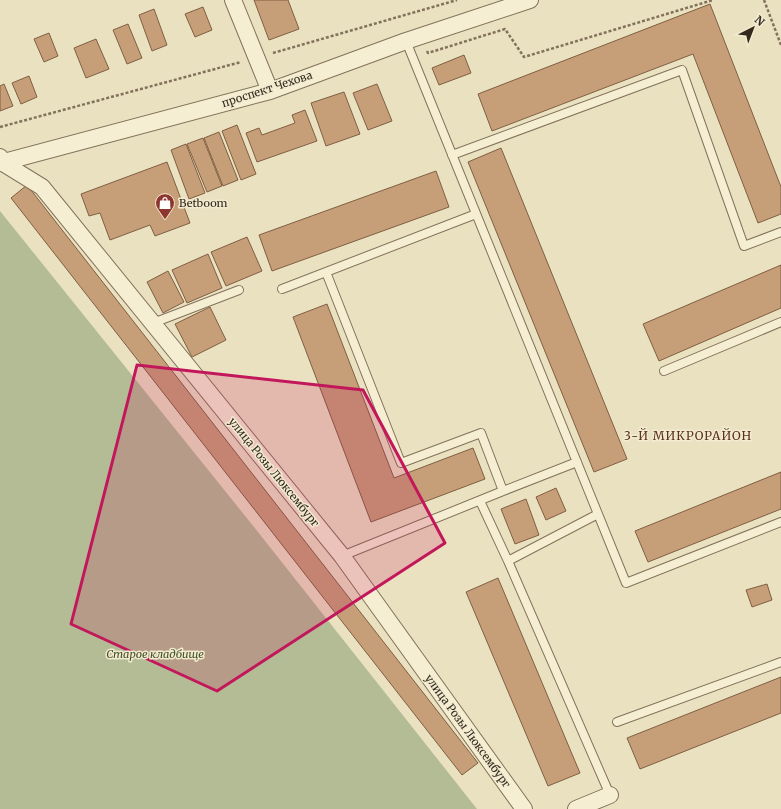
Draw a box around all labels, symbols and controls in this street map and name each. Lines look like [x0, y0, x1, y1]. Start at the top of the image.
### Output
north arrow [733, 8, 773, 48]
text: N [752, 12, 768, 29]
street label: проспект Чехова [220, 68, 314, 110]
shop icon: Betboom [154, 192, 176, 220]
place label: Betboom [179, 196, 228, 210]
street label: улица Розы Люксембург [226, 415, 323, 530]
district label: 3-Й МИКРОРАЙОН [624, 428, 752, 443]
park label: Старое кладбище [106, 647, 204, 661]
street label: улица Розы Люксембург [422, 672, 514, 791]

